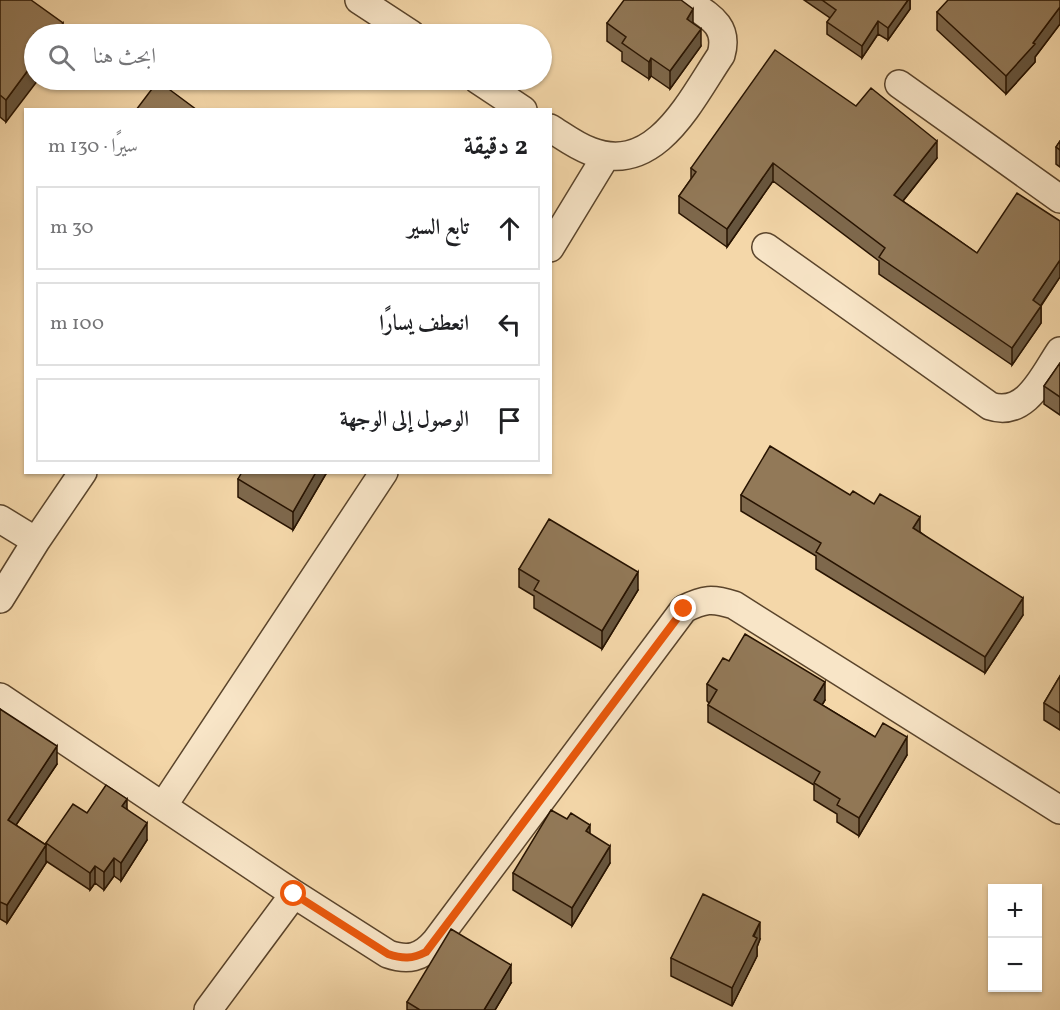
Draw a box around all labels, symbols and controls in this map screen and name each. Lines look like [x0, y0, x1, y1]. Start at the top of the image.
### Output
search box [24, 24, 552, 90]
icon: search [45, 41, 78, 74]
text: ابحث هنا [93, 42, 156, 73]
text: 2 دقيقة [464, 129, 528, 165]
text: سيرًا · 130 m [48, 133, 138, 161]
icon: ahead [493, 212, 526, 245]
text: تابع السير [407, 213, 469, 244]
text: 30 m [50, 214, 94, 242]
icon: left [493, 308, 526, 341]
text: انعطف يسارًا [379, 309, 469, 340]
text: 100 m [50, 310, 104, 338]
icon: arrive [493, 404, 526, 437]
text: الوصول إلى الوجهة [340, 405, 469, 436]
route end [670, 595, 696, 621]
route start [280, 880, 306, 906]
map controls [988, 884, 1042, 992]
button: + [988, 884, 1042, 938]
button: − [988, 938, 1042, 992]

